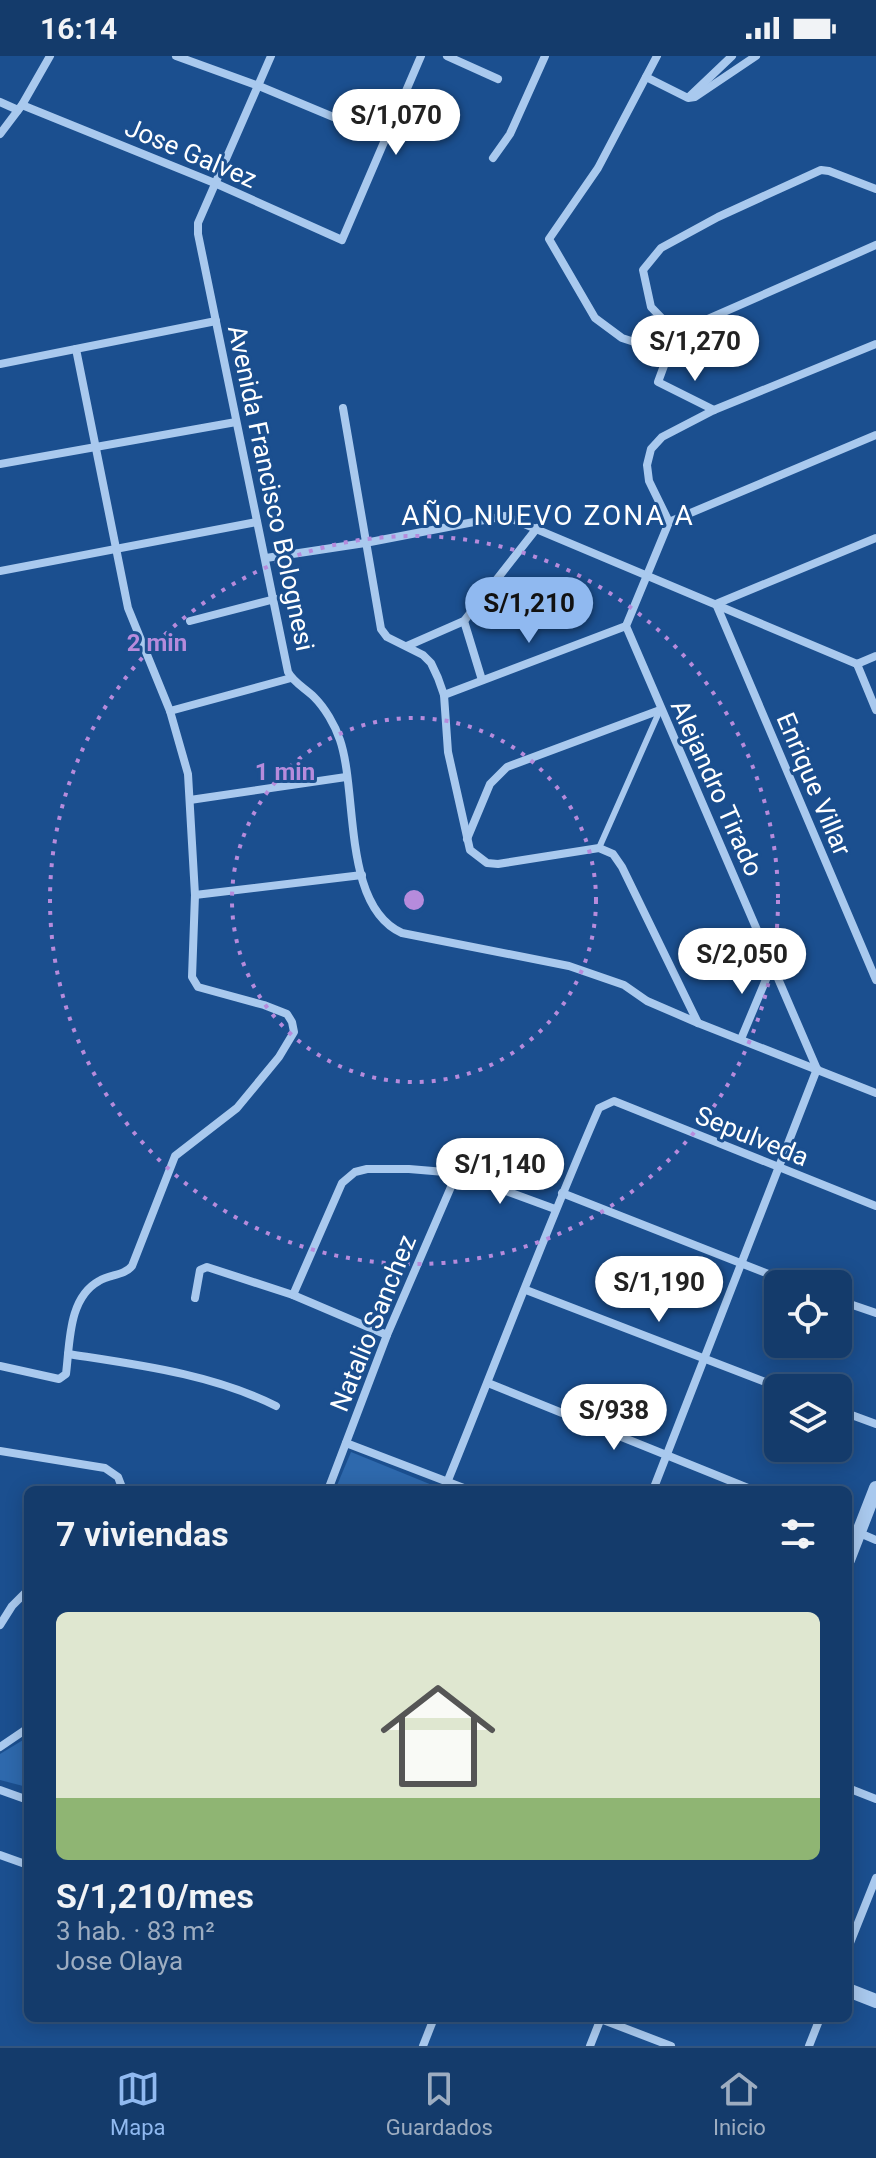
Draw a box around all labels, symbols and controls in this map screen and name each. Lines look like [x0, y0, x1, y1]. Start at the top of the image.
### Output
text: 16:14 [40, 11, 117, 46]
pin: S/1,070 [322, 89, 470, 157]
text: S/1,070 [350, 100, 442, 130]
street label: Jose Galvez [121, 112, 261, 194]
pin: S/1,270 [621, 315, 769, 383]
street label: Avenida Francisco Bolognesi [222, 322, 320, 654]
text: S/1,270 [649, 326, 741, 356]
district label: AÑO NUEVO ZONA A [401, 499, 695, 532]
pin: S/1,210 [455, 577, 603, 645]
text: S/1,210 [483, 588, 575, 618]
text: 2 min [127, 629, 187, 657]
street label: Alejandro Tirado [665, 695, 769, 881]
street label: Enrique Villar [770, 708, 858, 860]
text: 1 min [255, 758, 315, 786]
centre of rings [400, 886, 428, 914]
pin: S/2,050 [668, 928, 816, 996]
text: S/2,050 [696, 939, 788, 969]
street label: Sepulveda [691, 1100, 813, 1172]
pin: S/1,140 [426, 1138, 574, 1206]
text: S/1,140 [454, 1149, 546, 1179]
street label: Natalio Sanchez [324, 1230, 422, 1416]
pin: S/1,190 [585, 1256, 733, 1324]
text: S/1,190 [613, 1267, 705, 1297]
map controls [764, 1270, 852, 1462]
button: locate [764, 1270, 852, 1358]
button: layers [764, 1374, 852, 1462]
pin: S/938 [558, 1384, 670, 1452]
text: S/938 [579, 1395, 649, 1425]
icon: filters [776, 1512, 820, 1556]
text: 7 viviendas [56, 1514, 229, 1554]
icon: home [366, 1664, 510, 1808]
text: S/1,210/mes [56, 1876, 254, 1916]
text: 3 hab. · 83 m² [56, 1916, 215, 1946]
text: Jose Olaya [56, 1946, 183, 1976]
tab: Mapa [110, 2067, 166, 2140]
tab: Guardados [386, 2067, 493, 2140]
tab: Inicio [713, 2067, 766, 2140]

